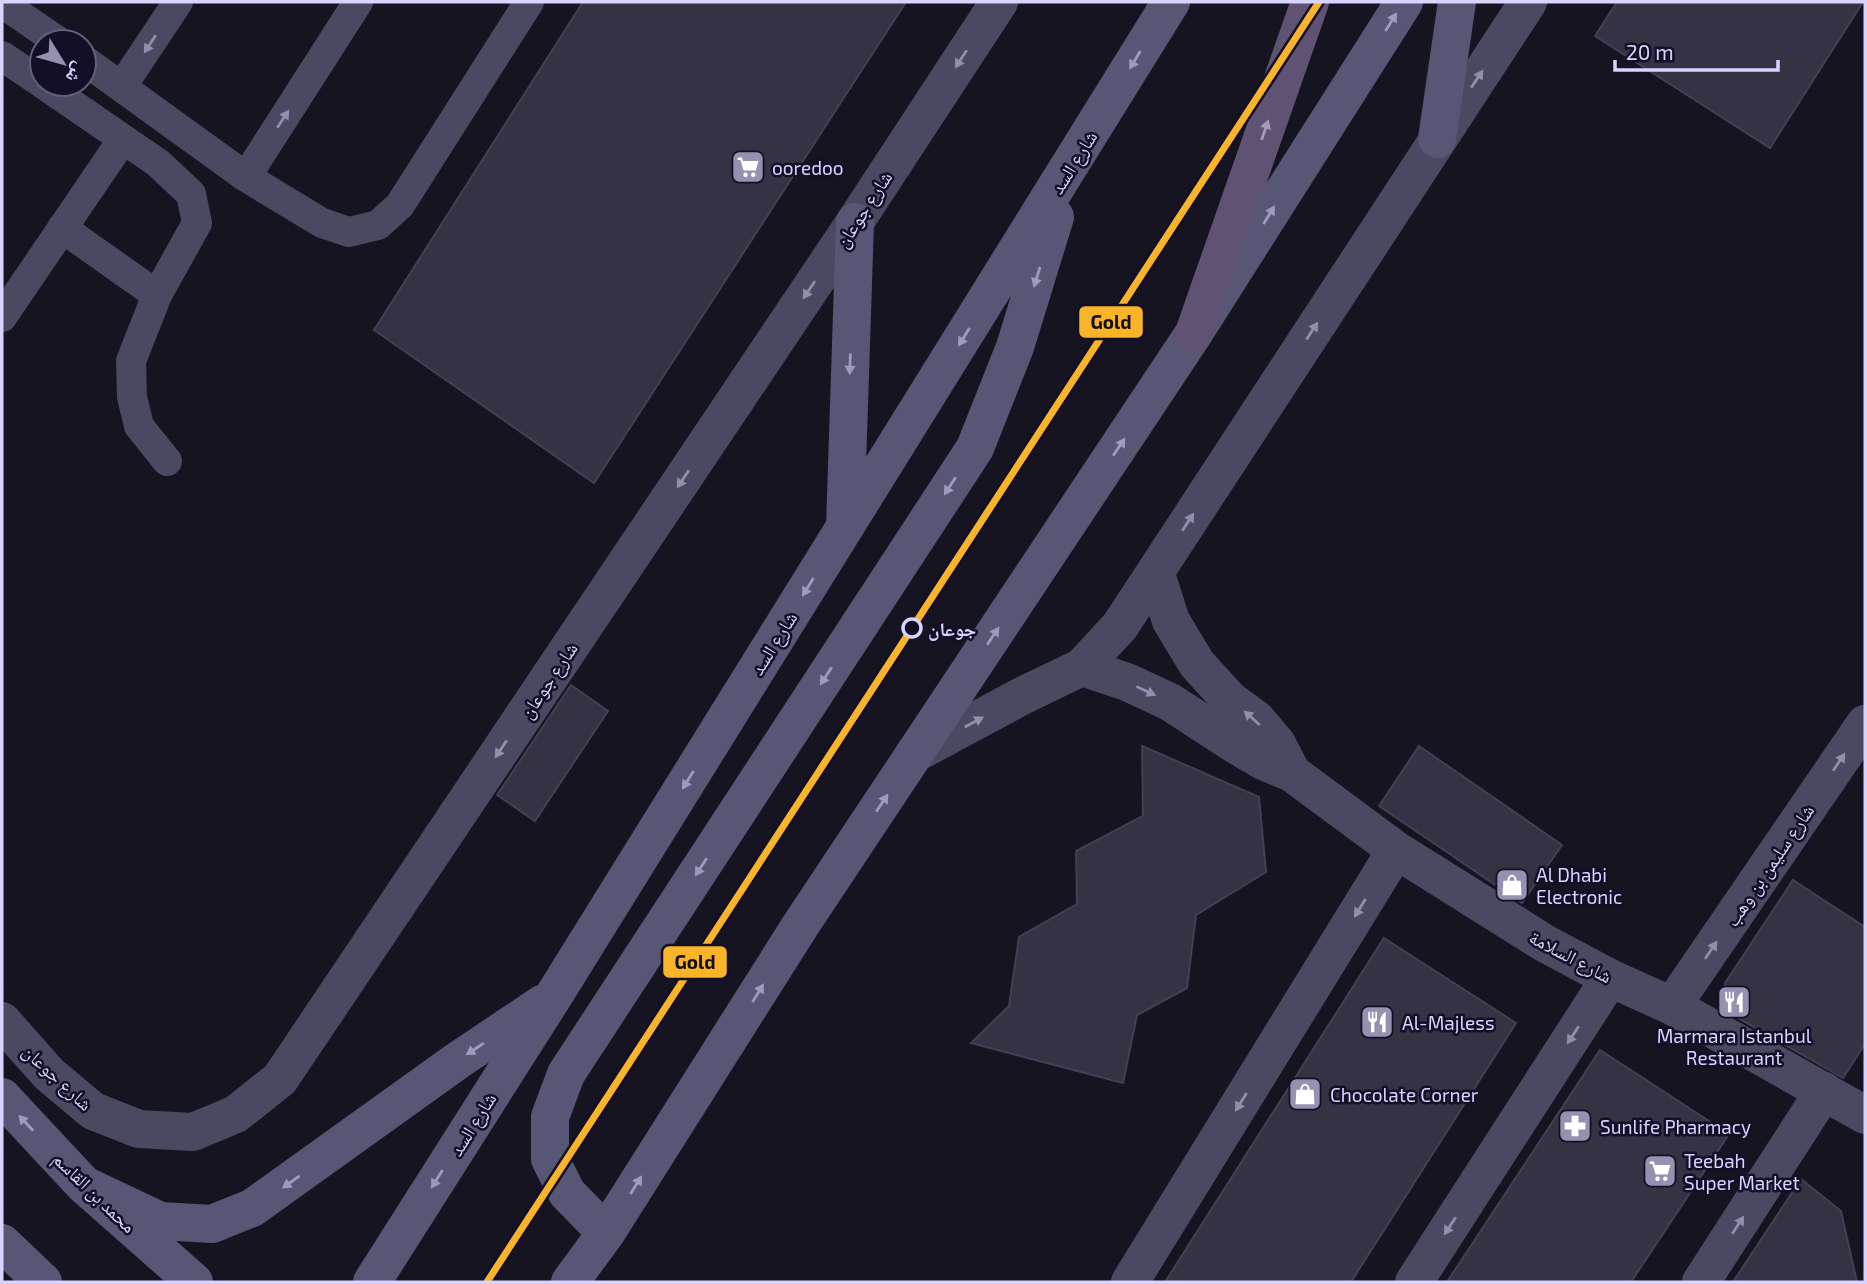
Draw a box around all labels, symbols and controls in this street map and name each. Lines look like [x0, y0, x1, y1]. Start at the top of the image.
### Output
one-way arrow [1384, 13, 1397, 32]
north arrow [28, 28, 98, 98]
scale bar [1615, 28, 1778, 72]
one-way arrow [143, 34, 156, 54]
text: 20 m [1626, 39, 1674, 64]
one-way arrow [955, 49, 968, 69]
one-way arrow [1129, 50, 1142, 70]
text: ش [61, 58, 92, 89]
one-way arrow [1470, 69, 1483, 89]
one-way arrow [276, 110, 290, 128]
one-way arrow [1260, 119, 1271, 140]
street label: شارع السد [1045, 126, 1102, 199]
supermarket icon: ooredoo [729, 148, 767, 186]
place label: ooredoo [772, 156, 844, 179]
street label: شارع جوعان [830, 166, 897, 252]
one-way arrow [1263, 205, 1276, 224]
one-way arrow [1031, 266, 1042, 287]
one-way arrow [803, 280, 816, 300]
line badge: Gold [1078, 305, 1144, 339]
text: Gold [1090, 310, 1132, 333]
one-way arrow [1305, 322, 1319, 340]
one-way arrow [958, 327, 971, 346]
one-way arrow [844, 353, 856, 375]
one-way arrow [1112, 438, 1126, 456]
one-way arrow [676, 470, 690, 488]
one-way arrow [944, 476, 957, 495]
one-way arrow [1181, 512, 1194, 532]
one-way arrow [802, 577, 815, 596]
street label: شارع السد [745, 607, 802, 680]
place label: جوعان [928, 617, 976, 641]
marker: جوعان [902, 618, 922, 638]
one-way arrow [986, 627, 999, 646]
street label: شارع جوعان [514, 638, 583, 723]
one-way arrow [819, 666, 832, 686]
one-way arrow [1136, 685, 1156, 697]
one-way arrow [1244, 711, 1261, 726]
one-way arrow [965, 716, 984, 728]
one-way arrow [495, 739, 508, 759]
one-way arrow [1832, 753, 1846, 771]
one-way arrow [682, 770, 695, 789]
one-way arrow [875, 794, 889, 812]
street label: شارع سليمن بن وهب [1720, 800, 1819, 931]
one-way arrow [695, 857, 708, 876]
place label: Al Dhabi Electronic [1536, 863, 1622, 908]
shop icon: Al Dhabi Electronic [1493, 866, 1531, 904]
one-way arrow [1354, 898, 1367, 917]
street label: شارع السلامة [1525, 925, 1616, 988]
one-way arrow [1704, 941, 1718, 959]
line badge: Gold [662, 945, 728, 979]
text: Gold [674, 950, 716, 973]
one-way arrow [751, 983, 764, 1003]
restaurant icon: Marmara Istanbul Restaurant [1715, 983, 1753, 1021]
restaurant icon: Al-Majless [1358, 1003, 1396, 1041]
place label: Al-Majless [1402, 1011, 1495, 1034]
place label: Marmara Istanbul Restaurant [1657, 1024, 1812, 1069]
one-way arrow [1567, 1026, 1580, 1045]
street label: شارع جوعان [18, 1039, 98, 1116]
one-way arrow [466, 1042, 485, 1055]
shop icon: Chocolate Corner [1286, 1075, 1324, 1113]
place label: Chocolate Corner [1330, 1083, 1479, 1106]
street label: شارع السد [444, 1088, 501, 1161]
one-way arrow [1234, 1092, 1247, 1111]
pharmacy icon: Sunlife Pharmacy [1556, 1107, 1594, 1145]
one-way arrow [19, 1115, 35, 1132]
place label: Sunlife Pharmacy [1600, 1115, 1751, 1138]
street label: محمد بن القاسم [47, 1147, 141, 1239]
place label: Teebah Super Market [1684, 1149, 1800, 1194]
supermarket icon: Teebah Super Market [1641, 1152, 1679, 1190]
one-way arrow [431, 1169, 444, 1189]
one-way arrow [282, 1175, 300, 1189]
one-way arrow [629, 1176, 642, 1195]
one-way arrow [1731, 1216, 1745, 1234]
one-way arrow [1443, 1217, 1456, 1236]

